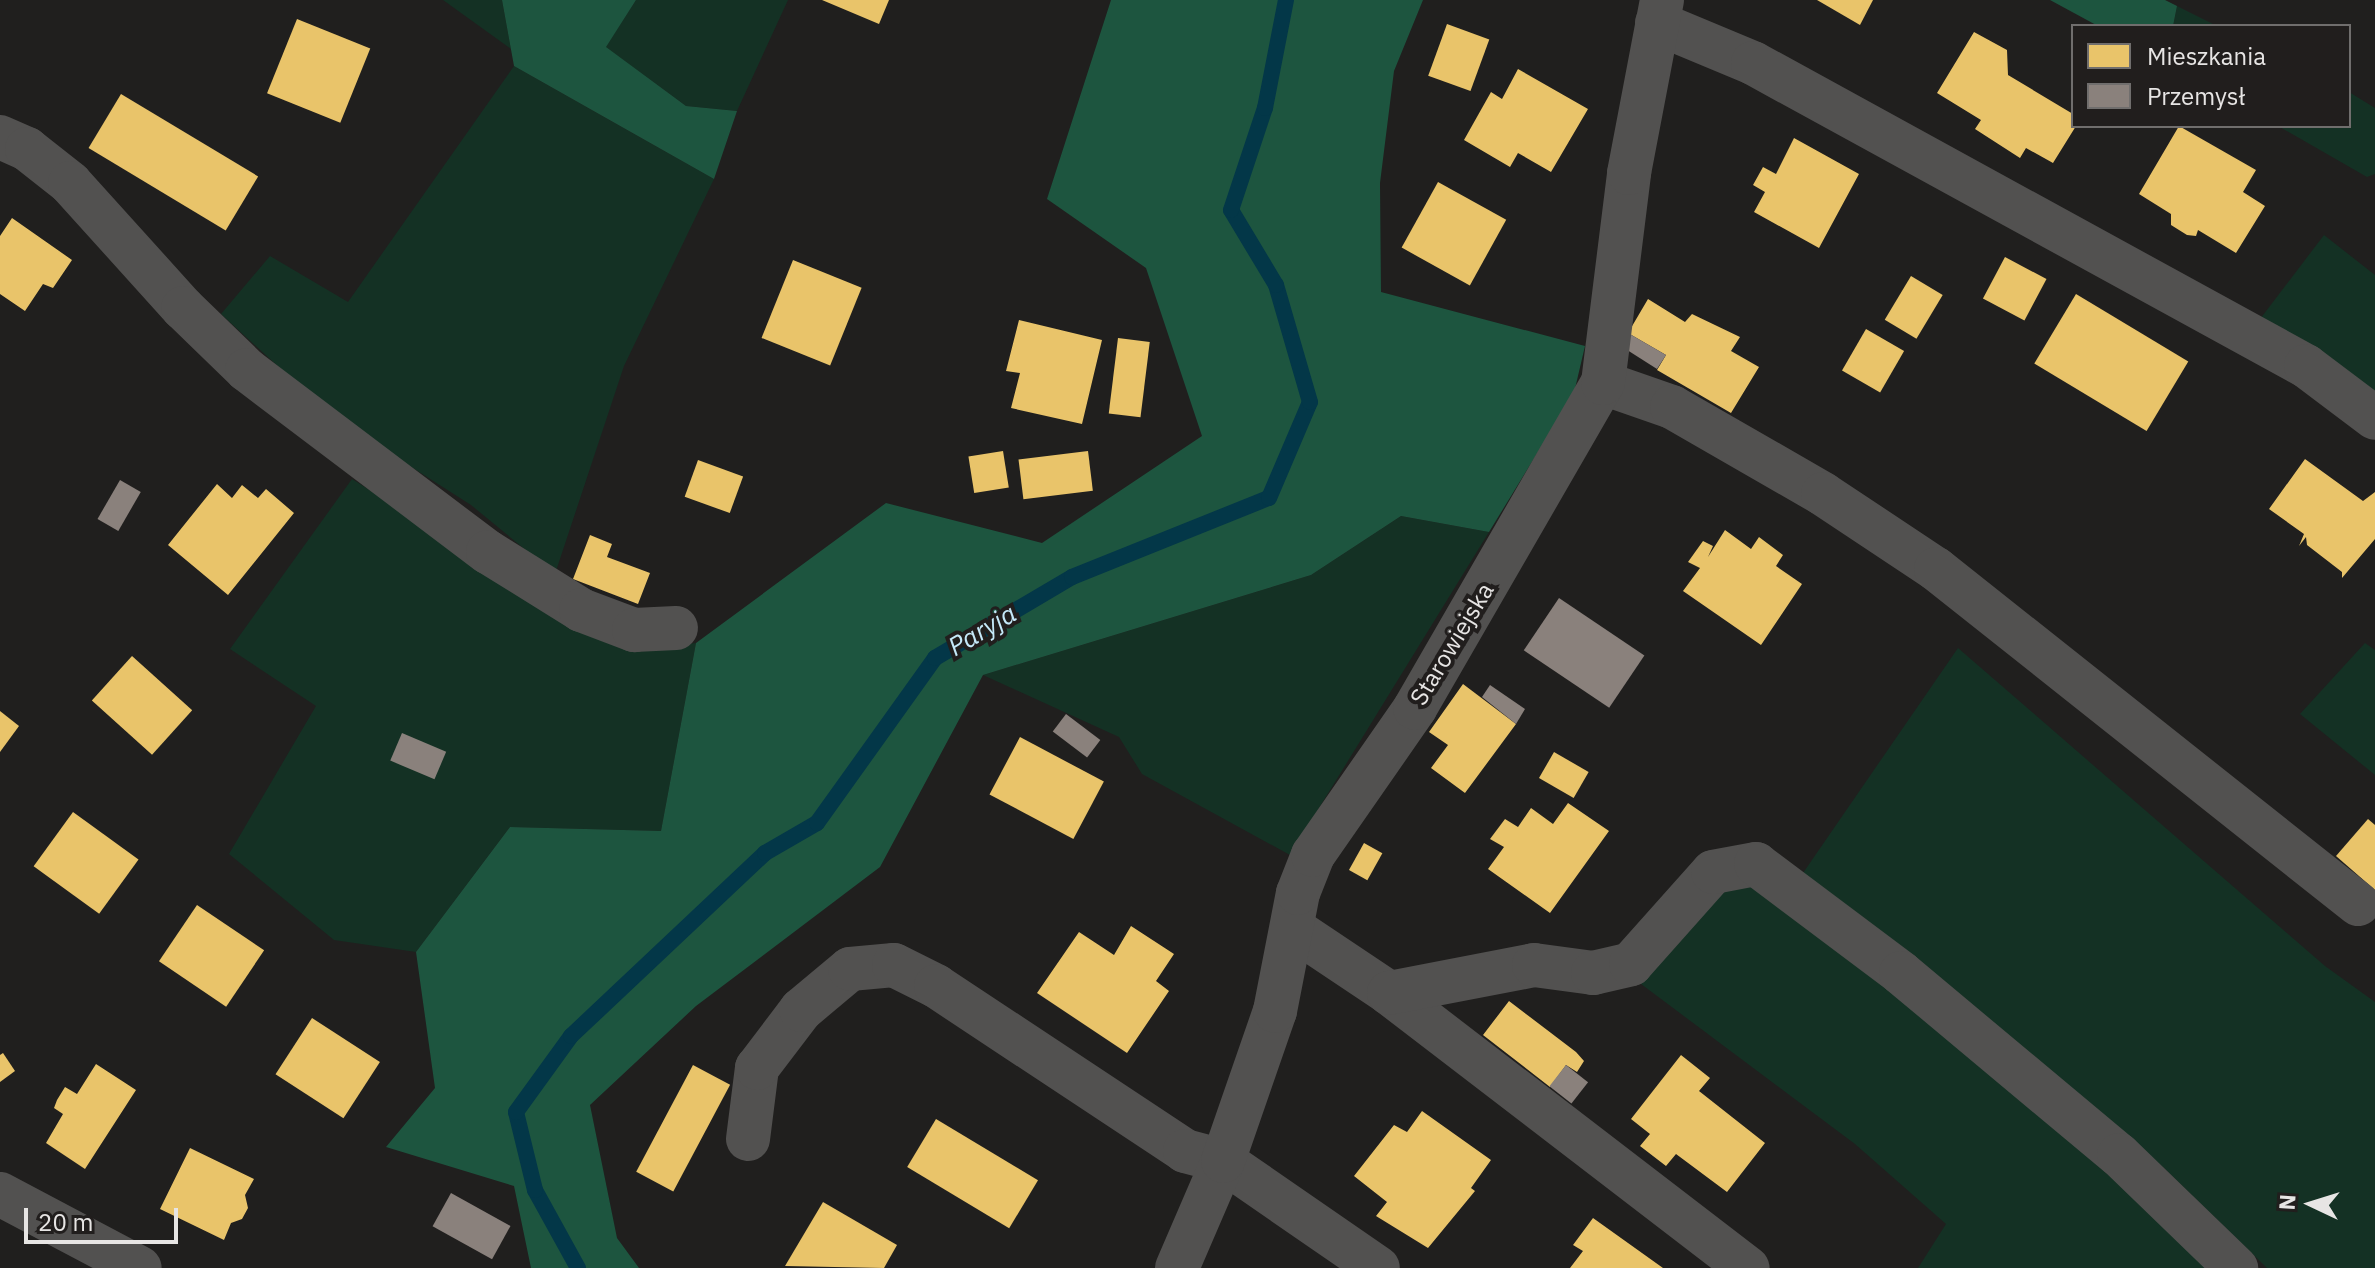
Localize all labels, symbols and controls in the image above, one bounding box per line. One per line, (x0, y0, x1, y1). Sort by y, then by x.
legend (2071, 24, 2351, 128)
text: Mieszkania (2147, 40, 2266, 72)
text: Przemysł (2147, 80, 2245, 112)
street label: Starowiejska (1404, 578, 1500, 710)
water label: Paryja (942, 598, 1022, 662)
north arrow (2271, 1164, 2351, 1244)
scale bar (28, 1192, 182, 1242)
text: N (2272, 1193, 2302, 1211)
text: 20 m (38, 1206, 93, 1238)

